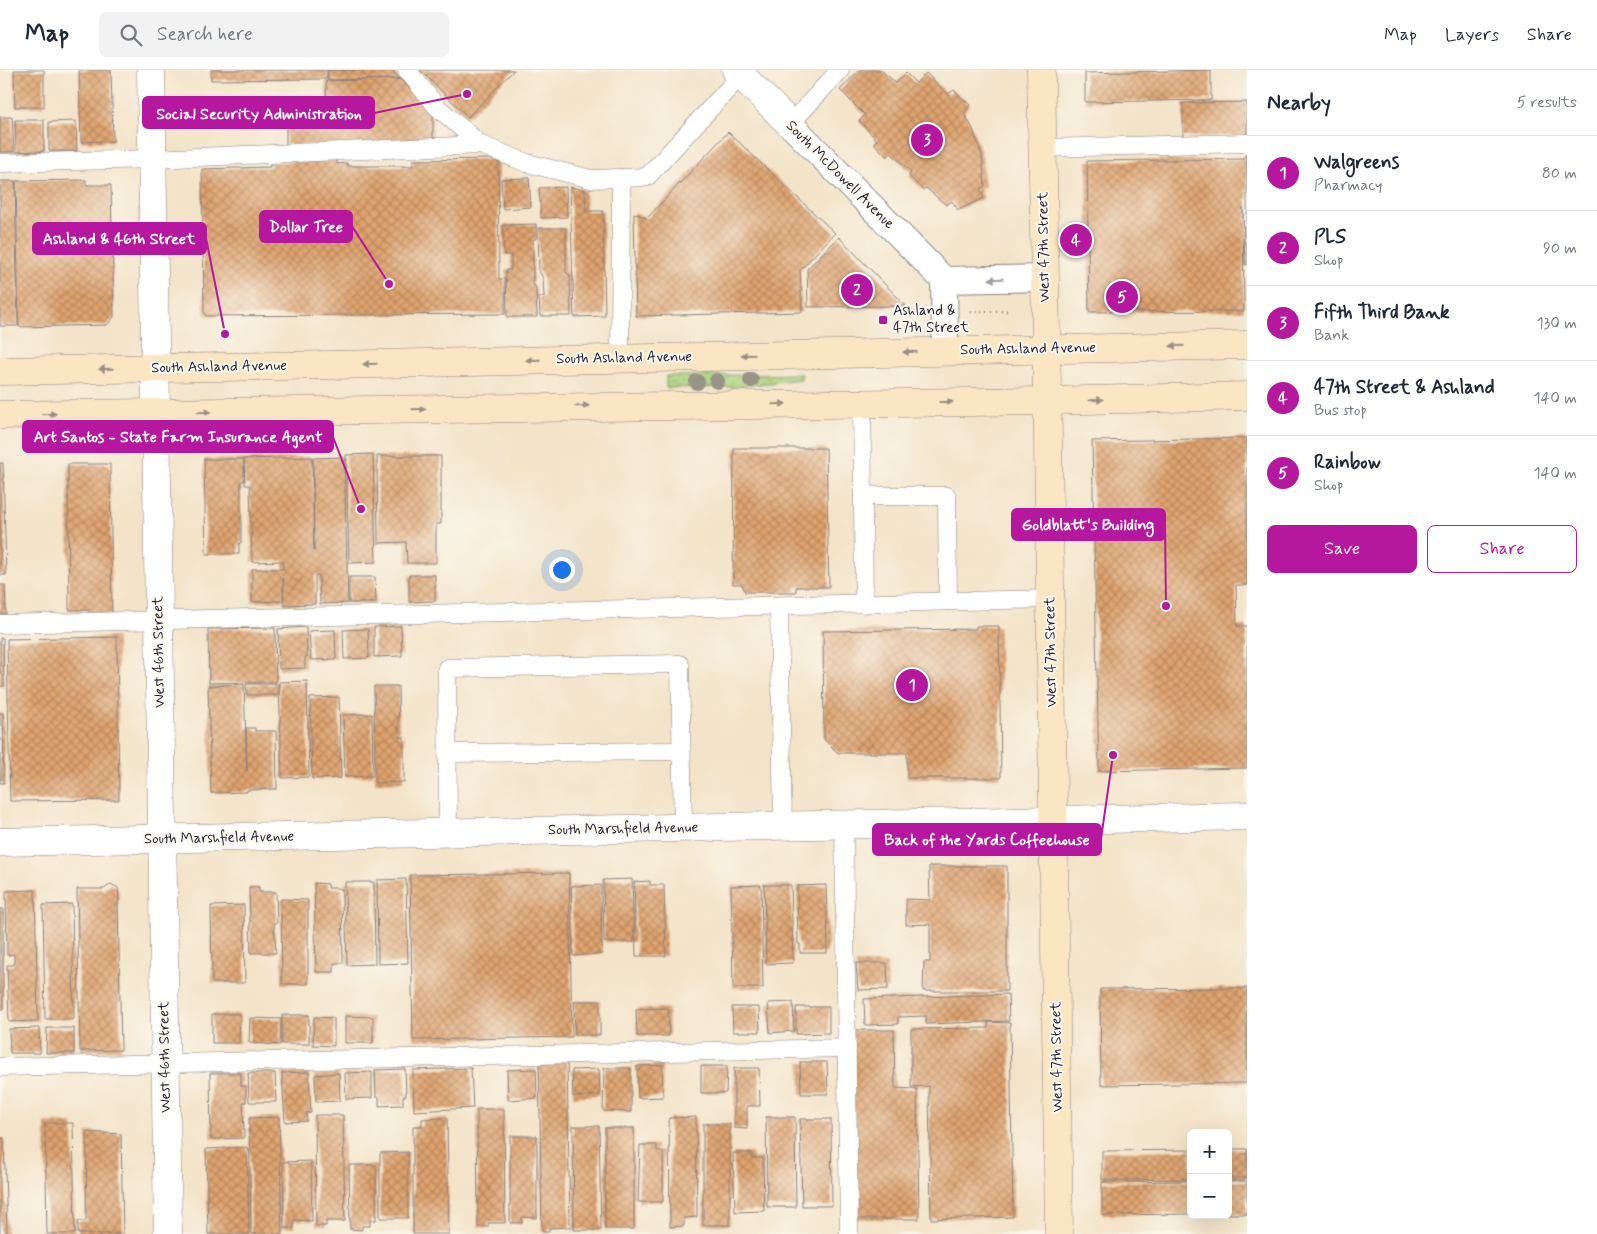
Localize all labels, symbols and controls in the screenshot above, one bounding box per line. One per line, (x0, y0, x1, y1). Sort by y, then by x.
search box (99, 12, 449, 57)
text: Map (25, 19, 69, 50)
icon: search (117, 21, 145, 49)
text: Search here (157, 22, 253, 47)
text: Map (1384, 23, 1417, 47)
text: Layers (1445, 23, 1499, 47)
text: Share (1527, 23, 1572, 47)
text: Nearby (1267, 89, 1331, 117)
text: 5 results (1517, 92, 1577, 113)
callout: Social Security Administration (143, 97, 374, 128)
text: Social Security Administration (156, 104, 362, 125)
street label: South McDowell Avenue (781, 116, 899, 234)
pin: 3 (911, 121, 943, 159)
text: Walgreens (1314, 150, 1399, 175)
text: 1 (1279, 163, 1287, 184)
text: 80 m (1542, 163, 1577, 184)
text: Pharmacy (1314, 175, 1382, 196)
street label: West 47th Street (1033, 191, 1055, 303)
callout: Dollar Tree (260, 211, 352, 242)
text: Dollar Tree (269, 217, 343, 238)
pin: 4 (1060, 221, 1092, 259)
callout: Ashland & 46th Street (33, 223, 206, 254)
text: PLS (1314, 225, 1346, 250)
text: Ashland & 46th Street (43, 229, 196, 250)
text: 2 (1279, 238, 1287, 259)
text: 90 m (1543, 238, 1577, 259)
text: Shop (1314, 250, 1343, 271)
pin: 2 (841, 271, 873, 309)
one-way arrow (988, 275, 1004, 283)
pin: 5 (1106, 278, 1138, 316)
text: Fifth Third Bank (1314, 300, 1450, 325)
place label: Ashland & 47th Street (893, 301, 969, 338)
text: 3 (1279, 313, 1287, 334)
text: 130 m (1536, 313, 1577, 334)
marker: Ashland & 47th Street (877, 314, 889, 326)
text: Bank (1314, 325, 1349, 346)
street label: South Ashland Avenue (960, 338, 1096, 360)
one-way arrow (1169, 342, 1185, 350)
street label: South Ashland Avenue (556, 347, 692, 369)
one-way arrow (902, 348, 918, 356)
one-way arrow (740, 352, 756, 360)
street label: South Ashland Avenue (151, 356, 287, 378)
one-way arrow (525, 357, 541, 365)
one-way arrow (362, 360, 378, 368)
one-way arrow (98, 365, 114, 373)
text: 47th Street & Ashland (1314, 375, 1495, 400)
text: 4 (1278, 388, 1288, 409)
text: 140 m (1533, 388, 1577, 409)
one-way arrow (1088, 396, 1104, 404)
one-way arrow (938, 398, 954, 406)
one-way arrow (772, 399, 788, 407)
text: Bus stop (1314, 400, 1367, 421)
one-way arrow (574, 402, 590, 410)
one-way arrow (412, 405, 428, 413)
one-way arrow (197, 408, 213, 416)
one-way arrow (41, 410, 57, 418)
callout: Art Santos - State Farm Insurance Agent (23, 421, 333, 452)
text: Art Santos - State Farm Insurance Agent (34, 427, 323, 449)
text: Rainbow (1314, 450, 1381, 475)
text: 5 (1278, 463, 1288, 484)
text: 140 m (1533, 463, 1577, 484)
text: Shop (1314, 475, 1343, 496)
callout: Goldblatt's Building (1012, 509, 1165, 540)
text: Goldblatt's Building (1022, 515, 1154, 538)
button: Save (1267, 525, 1417, 573)
button: Share (1427, 525, 1577, 573)
your location (549, 557, 575, 583)
street label: West 46th Street (148, 596, 170, 708)
street label: West 47th Street (1040, 596, 1062, 708)
pin: 1 (896, 666, 928, 704)
street label: South Marshfield Avenue (548, 818, 699, 840)
callout: Back of the Yards Coffeehouse (873, 824, 1101, 855)
street label: South Marshfield Avenue (144, 827, 295, 849)
text: Back of the Yards Coffeehouse (884, 830, 1090, 851)
street label: West 46th Street (154, 1001, 176, 1113)
street label: West 47th Street (1046, 1001, 1068, 1113)
map controls (1187, 1129, 1232, 1219)
button: + (1187, 1129, 1232, 1174)
button: − (1187, 1174, 1232, 1219)

